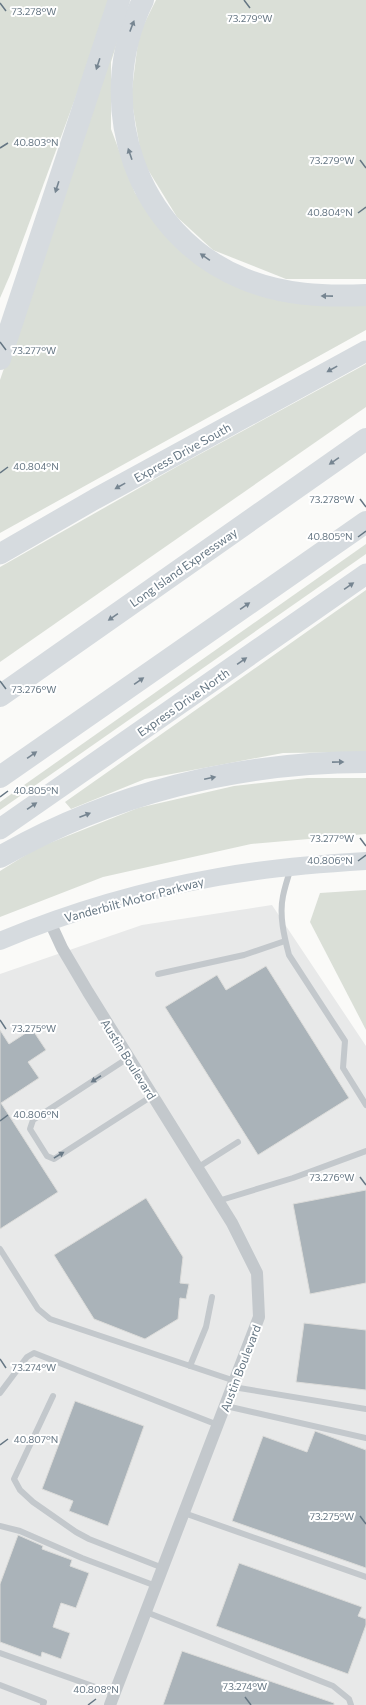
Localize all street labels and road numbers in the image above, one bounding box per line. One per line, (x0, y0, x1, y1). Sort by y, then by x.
street label: Express Drive South (131, 420, 233, 484)
street label: Long Island Expressway (127, 525, 239, 609)
street label: Express Drive North (134, 665, 232, 739)
street label: Vanderbilt Motor Parkway (63, 874, 205, 924)
street label: Austin Boulevard (99, 1016, 159, 1102)
street label: Austin Boulevard (217, 1322, 263, 1414)

